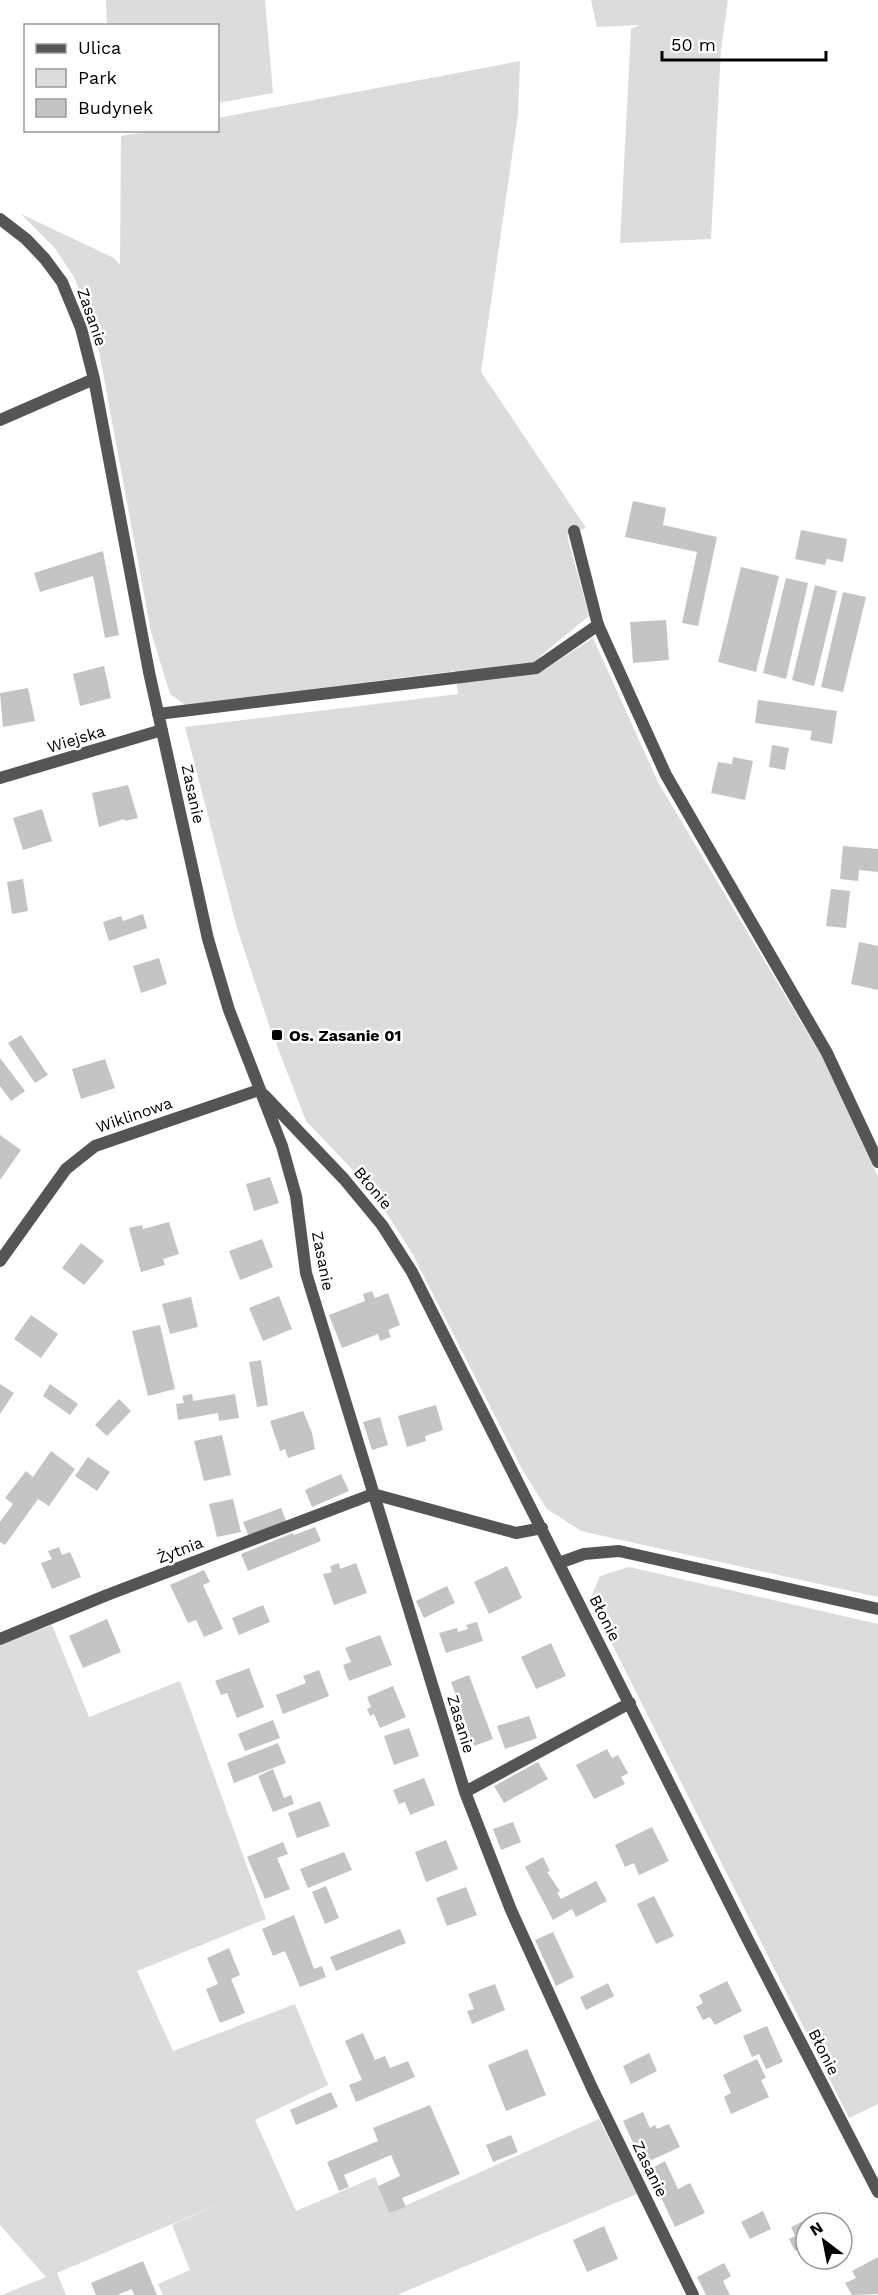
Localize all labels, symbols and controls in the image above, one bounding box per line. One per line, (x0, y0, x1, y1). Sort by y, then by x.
legend (24, 24, 219, 132)
scale bar (662, 24, 826, 62)
text: 50 m (671, 34, 716, 55)
text: Ulica (78, 37, 121, 58)
text: Park (78, 67, 117, 88)
text: Budynek (78, 97, 153, 118)
street label: Zasanie (73, 286, 111, 348)
street label: Wiejska (45, 721, 107, 757)
street label: Zasanie (177, 763, 209, 825)
place label: Os. Zasanie 01 (289, 1026, 401, 1045)
marker: Os. Zasanie 01 (270, 1028, 284, 1042)
street label: Wiklinowa (93, 1093, 175, 1137)
street label: Błonie (350, 1163, 396, 1213)
street label: Zasanie (308, 1230, 338, 1292)
street label: Żytnia (154, 1533, 206, 1567)
street label: Błonie (585, 1592, 625, 1644)
street label: Zasanie (443, 1693, 479, 1755)
street label: Błonie (804, 2026, 844, 2078)
street label: Zasanie (628, 2138, 672, 2200)
north arrow (794, 2211, 854, 2271)
text: N (806, 2218, 826, 2240)

